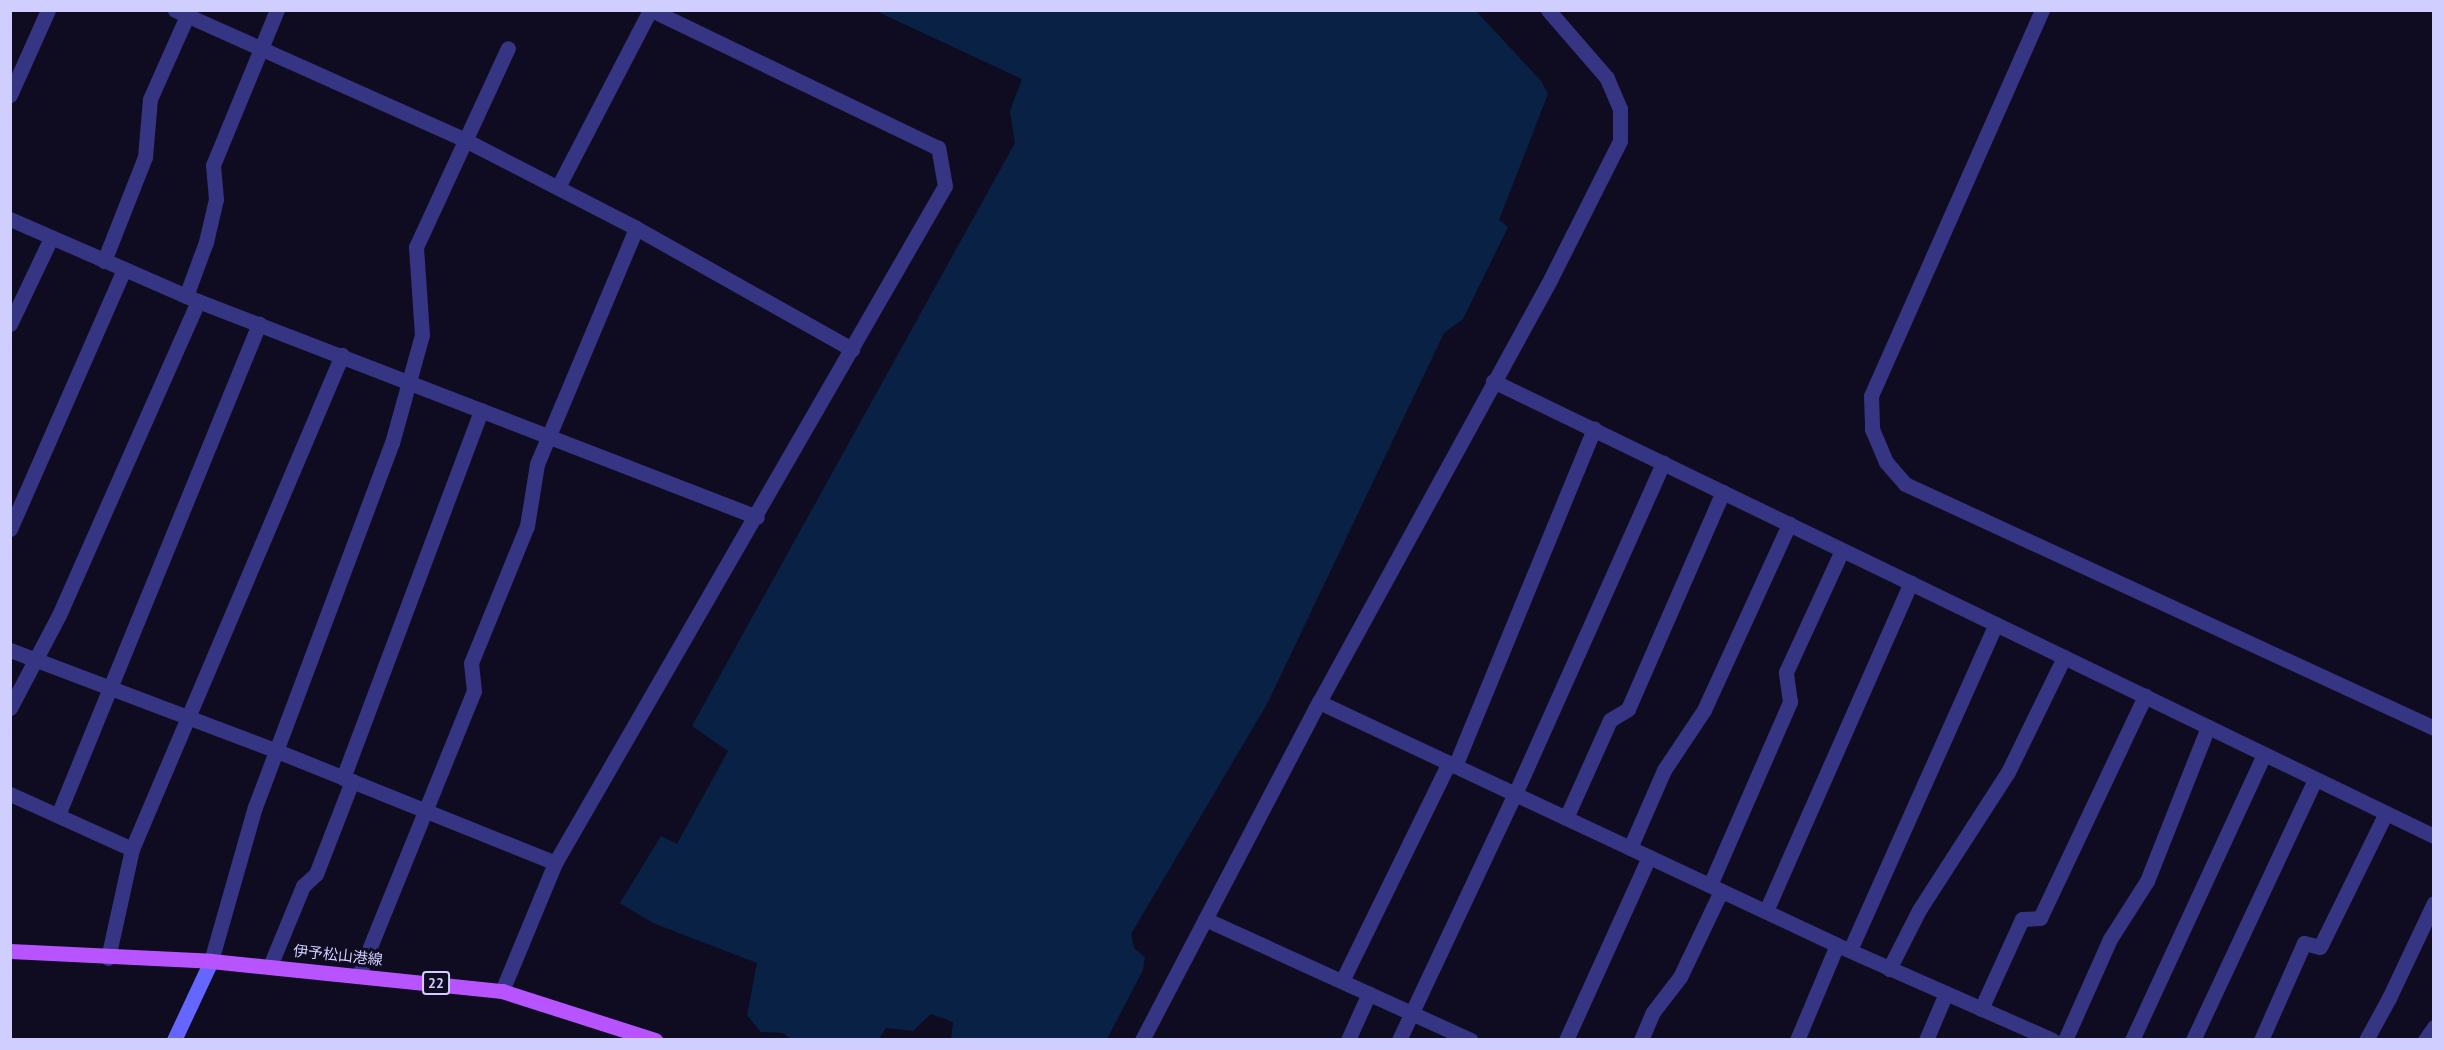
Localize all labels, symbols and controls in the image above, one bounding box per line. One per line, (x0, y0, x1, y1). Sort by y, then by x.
street label: 伊予松山港線 (292, 941, 384, 969)
road number: 22 (421, 972, 451, 994)

